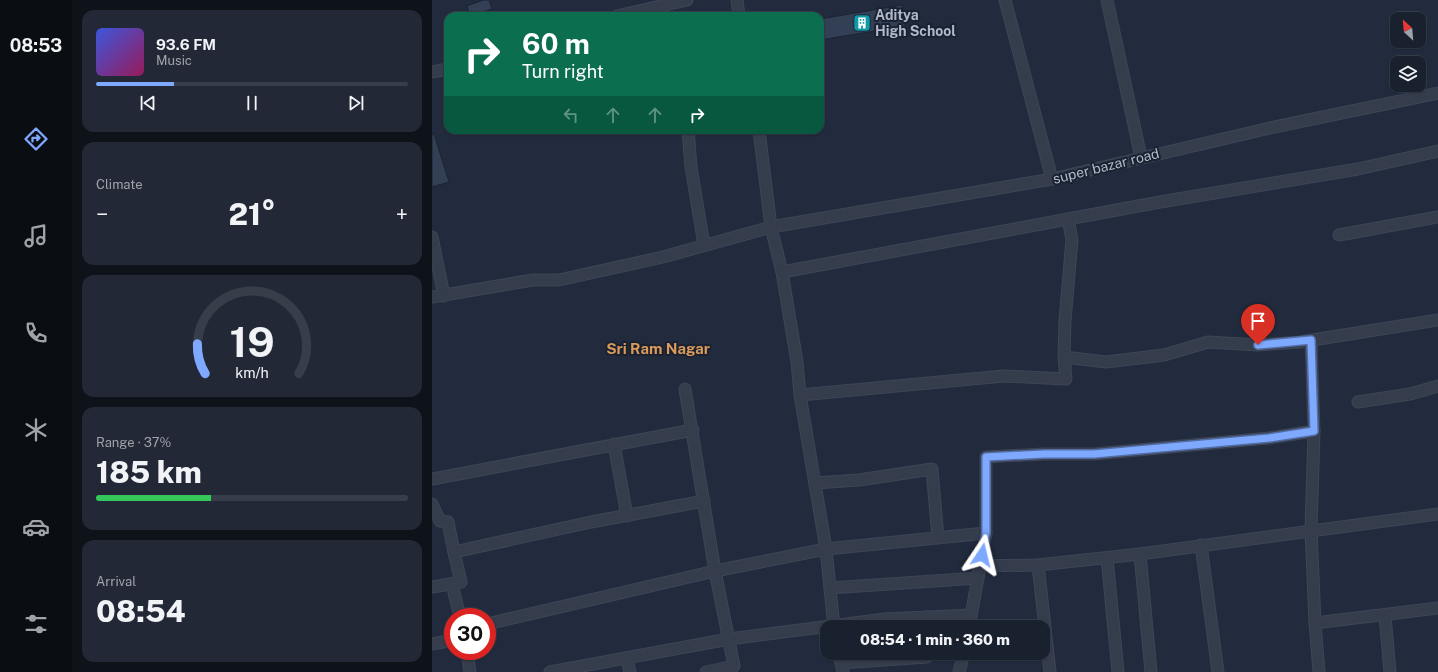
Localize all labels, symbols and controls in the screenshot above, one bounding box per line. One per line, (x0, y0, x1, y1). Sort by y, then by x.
place label: Aditya High School (875, 7, 956, 39)
north arrow (1390, 12, 1426, 48)
map controls (1390, 12, 1426, 92)
building icon: Aditya High School (852, 13, 872, 33)
text: 60 m (522, 27, 590, 60)
icon: right (456, 28, 508, 80)
text: 08:53 (10, 35, 62, 56)
text: 93.6 FM (156, 36, 216, 53)
text: Music (156, 53, 192, 68)
button: layers (1390, 56, 1426, 92)
text: Turn right (522, 61, 604, 82)
icon: previous (137, 92, 159, 114)
icon: pause (241, 92, 263, 114)
icon: next (345, 92, 367, 114)
icon: left (560, 104, 582, 126)
icon: ahead (602, 104, 624, 126)
icon: ahead (644, 104, 666, 126)
icon: right (686, 104, 708, 126)
icon: directions (22, 125, 50, 153)
street label: super bazar road (1051, 145, 1161, 187)
text: Climate (96, 177, 143, 192)
text: 21° (228, 196, 276, 232)
text: − (96, 201, 108, 227)
text: + (396, 201, 408, 227)
icon: music (22, 222, 50, 250)
pin (1241, 304, 1275, 345)
icon: arrive (1247, 310, 1269, 332)
text: 19 (229, 317, 275, 366)
icon: phone (22, 319, 50, 347)
district label: Sri Ram Nagar (606, 340, 710, 357)
text: km/h (235, 364, 269, 381)
icon: climate (22, 416, 50, 444)
text: Range · 37% (96, 435, 171, 450)
text: 185 km (96, 454, 202, 490)
icon: car (22, 513, 50, 541)
position arrow (961, 534, 1003, 576)
text: Arrival (96, 574, 136, 589)
text: 08:54 (96, 593, 186, 629)
speed limit sign: 30 (444, 608, 496, 660)
icon: filters (22, 610, 50, 638)
text: 08:54 · 1 min · 360 m (860, 631, 1010, 648)

